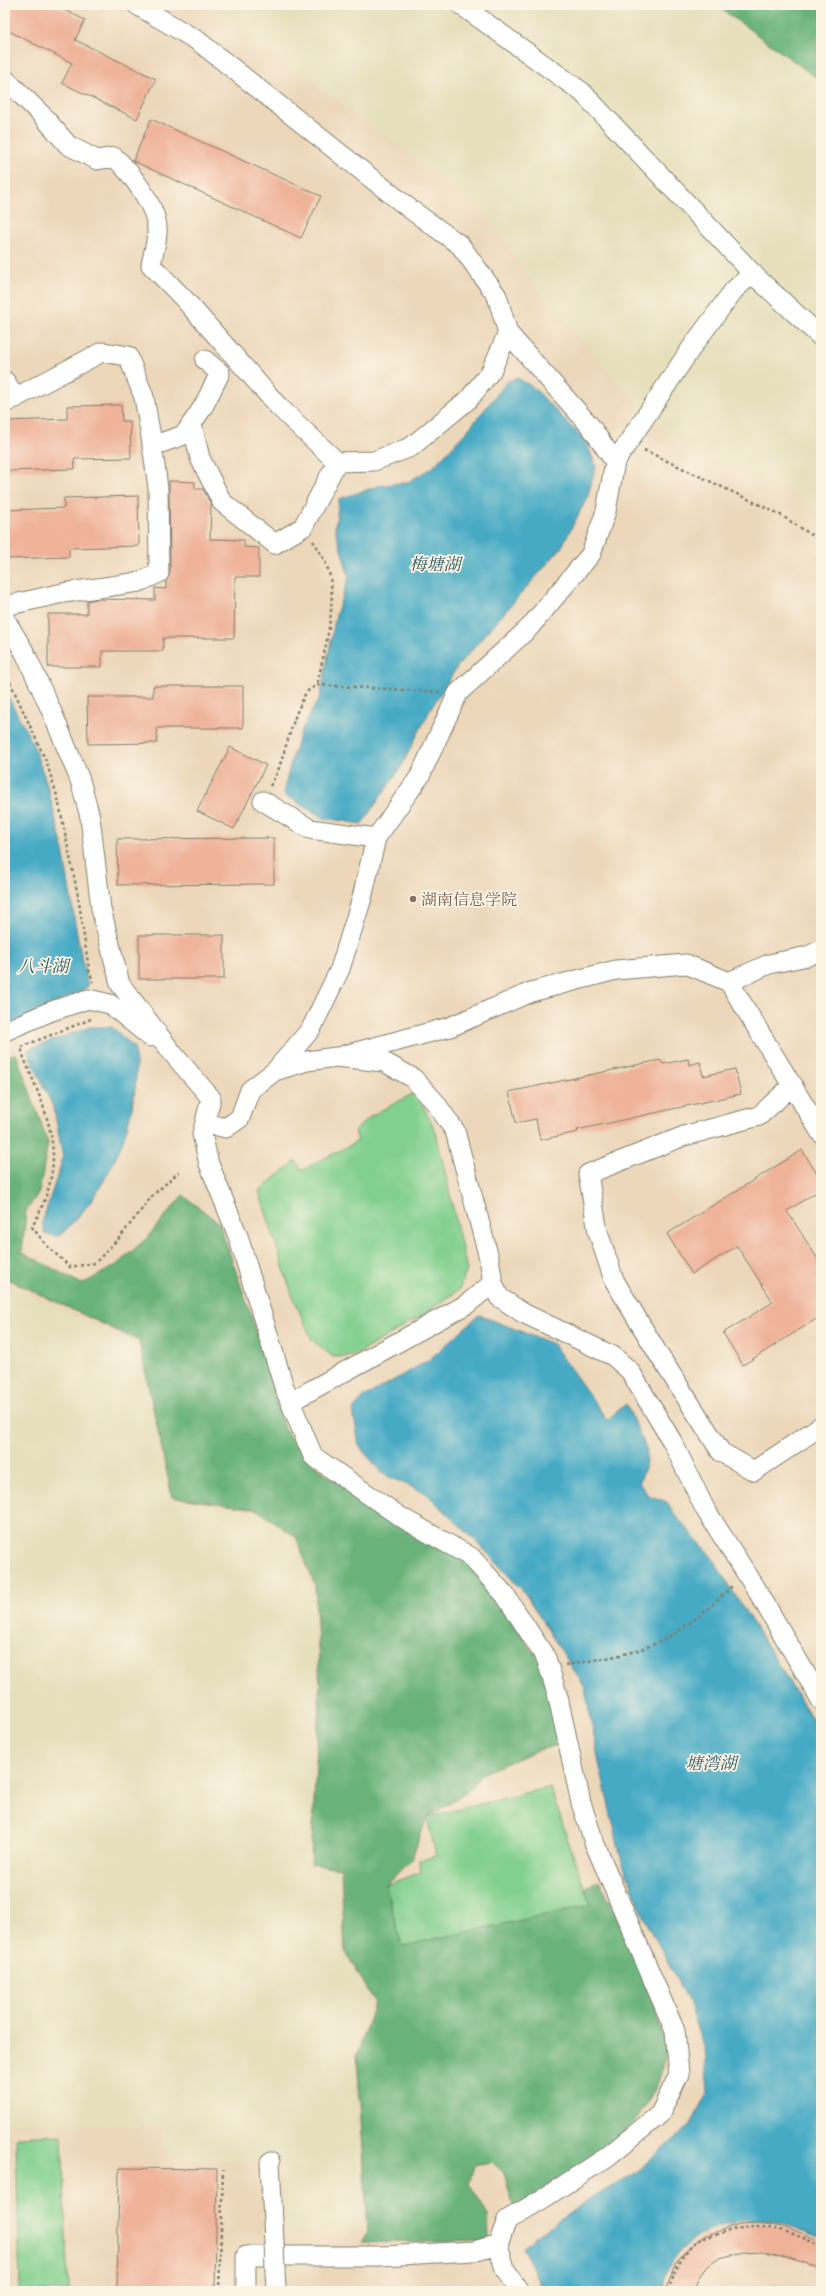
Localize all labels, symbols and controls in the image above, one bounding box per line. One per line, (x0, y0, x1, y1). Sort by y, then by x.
water label: 梅塘湖 (410, 554, 463, 578)
place label: 湖南信息学院 (421, 890, 517, 913)
marker: 湖南信息学院 (408, 894, 418, 904)
water label: 八斗湖 (18, 956, 71, 980)
water label: 塘湾湖 (686, 1753, 739, 1777)

